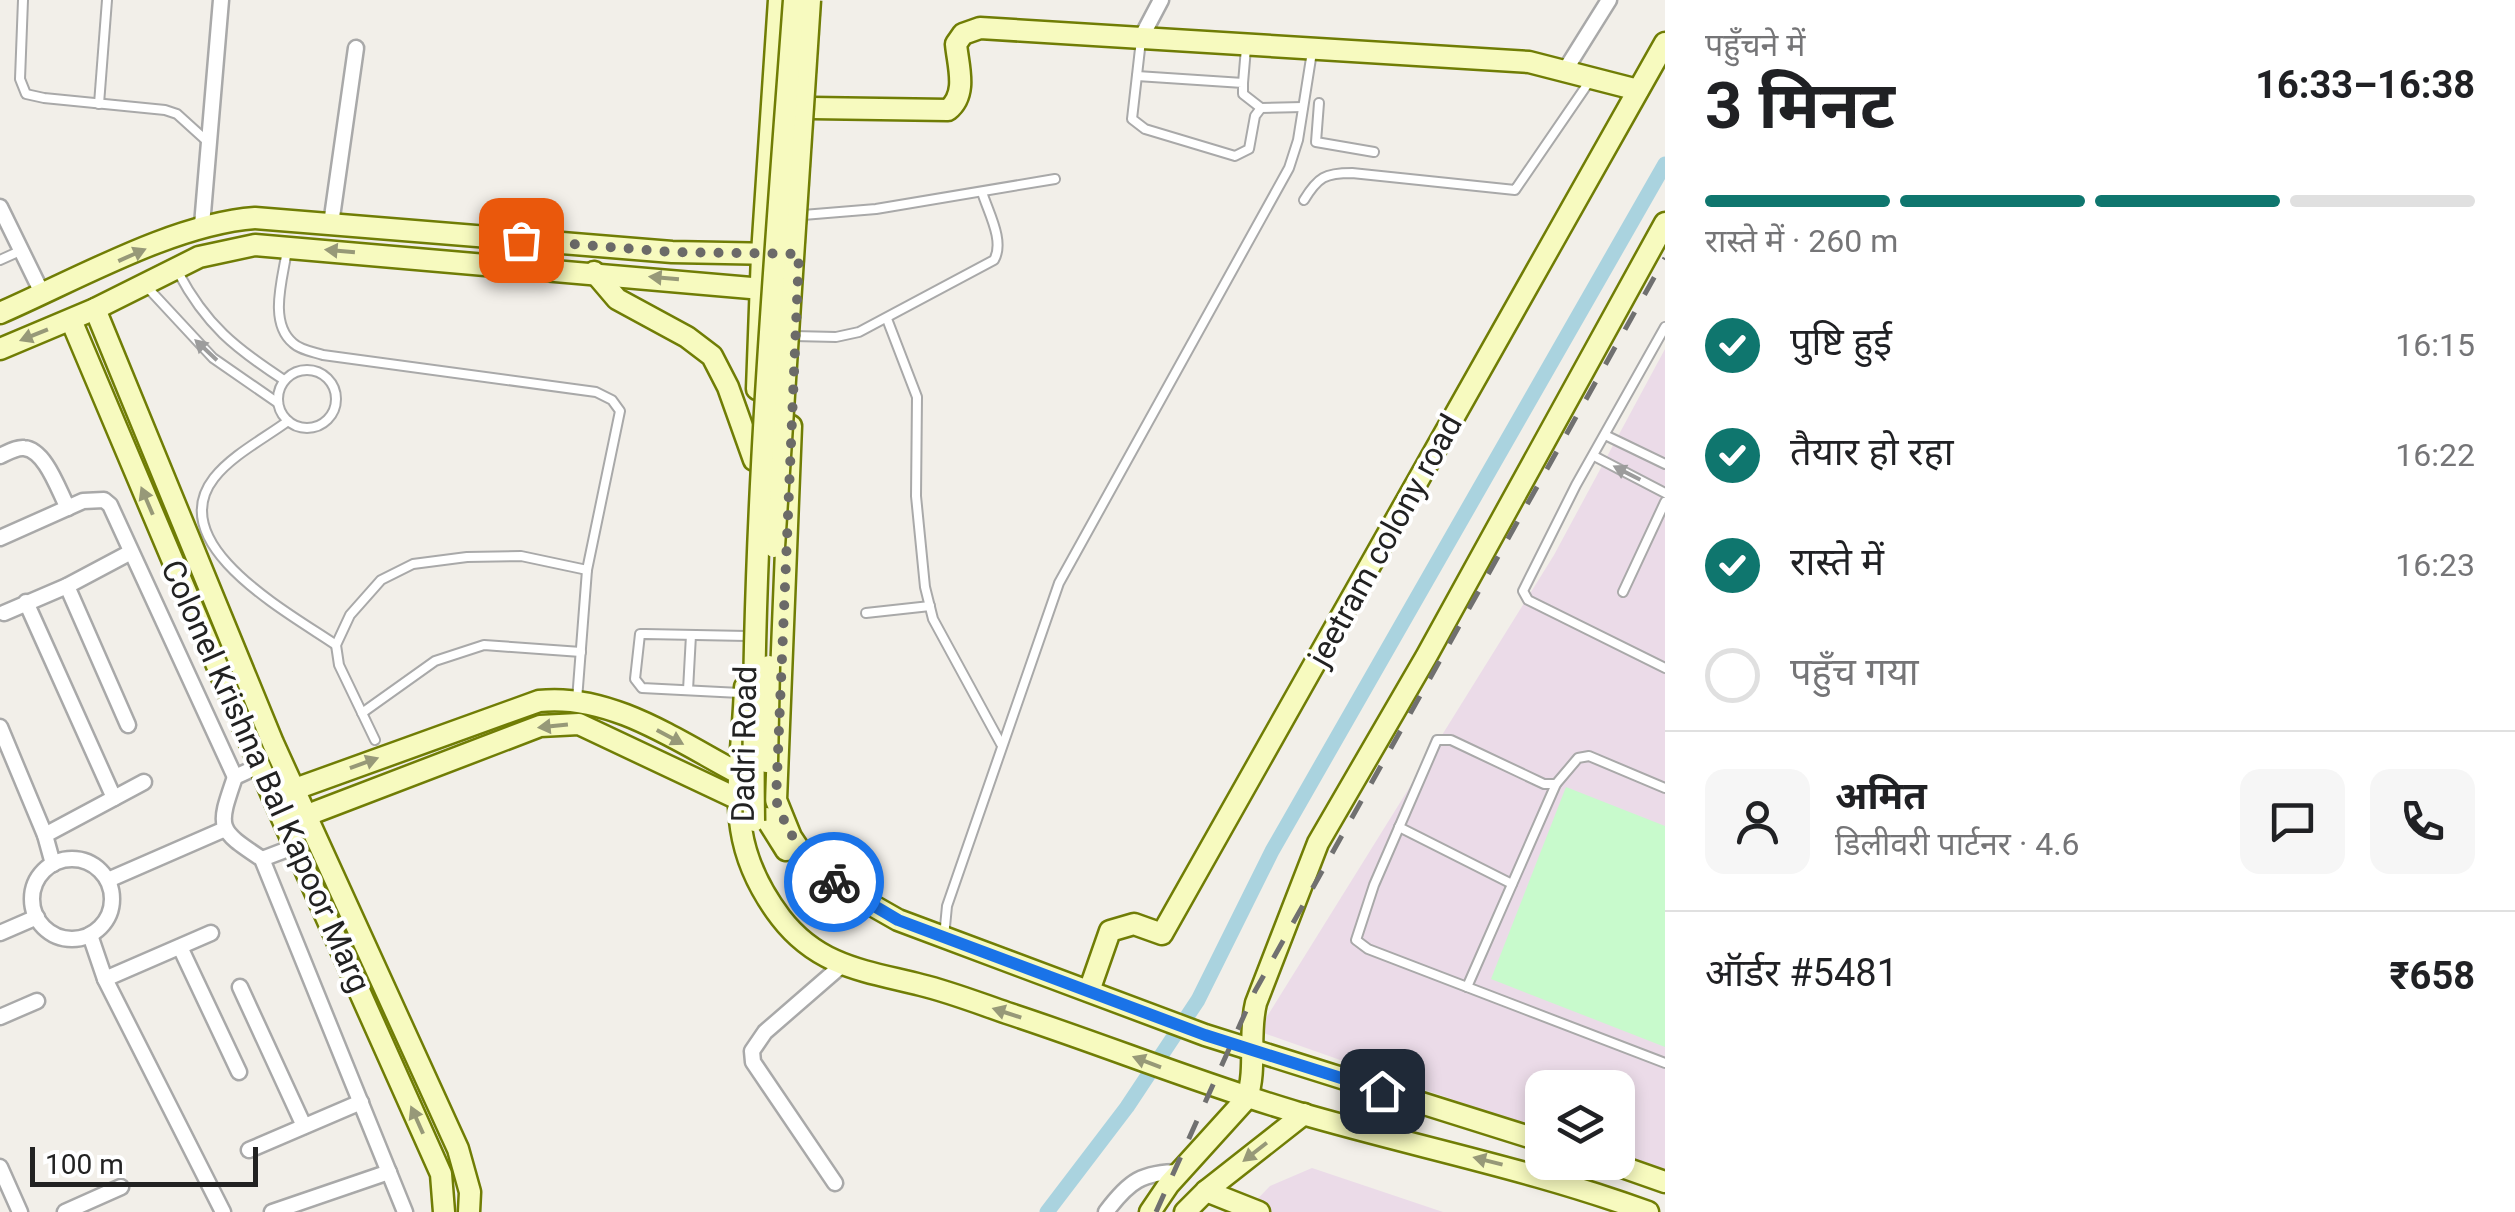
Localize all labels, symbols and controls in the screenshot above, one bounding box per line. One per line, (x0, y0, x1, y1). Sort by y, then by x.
text: पहुँचने में (1705, 26, 1805, 64)
text: 16:33–16:38 (2255, 63, 2475, 107)
text: 3 मिनट (1705, 68, 1895, 144)
pin (479, 198, 564, 283)
icon: bag (494, 213, 549, 268)
text: रास्ते में · 260 m (1705, 222, 1898, 260)
one-way arrow (324, 243, 356, 259)
one-way arrow (117, 247, 147, 263)
one-way arrow (648, 269, 680, 285)
icon: check (1705, 318, 1760, 373)
text: पुष्टि हुई (1790, 320, 1892, 364)
text: 16:15 (2395, 326, 2475, 364)
one-way arrow (19, 327, 49, 343)
one-way arrow (194, 339, 218, 362)
street label: jeetram colony road (1299, 408, 1470, 674)
icon: check (1705, 428, 1760, 483)
text: तैयार हो रहा (1790, 430, 1954, 474)
text: 16:22 (2395, 436, 2475, 474)
one-way arrow (1612, 465, 1641, 482)
one-way arrow (139, 486, 155, 516)
icon: check (1705, 538, 1760, 593)
text: रास्ते में (1790, 540, 1884, 584)
text: 16:23 (2395, 546, 2475, 584)
street label: Colonel Krishna Bal Kapoor Marg (153, 554, 379, 998)
text: पहुँच गया (1790, 650, 1919, 694)
street label: Dadri Road (724, 665, 764, 823)
one-way arrow (537, 718, 568, 734)
one-way arrow (655, 728, 684, 745)
one-way arrow (349, 755, 379, 770)
button: person (1705, 769, 1810, 874)
button: chat (2240, 769, 2345, 874)
button: phone (2370, 769, 2475, 874)
text: अमित (1835, 774, 1927, 818)
text: डिलीवरी पार्टनर · 4.6 (1835, 825, 2080, 863)
courier (784, 832, 884, 932)
icon: bike (807, 855, 862, 910)
text: ऑर्डर #5481 (1705, 951, 1898, 995)
text: ₹658 (2390, 954, 2475, 998)
one-way arrow (992, 1004, 1022, 1019)
pin (1340, 1049, 1425, 1134)
one-way arrow (1132, 1053, 1162, 1069)
icon: home (1355, 1064, 1410, 1119)
map controls (1525, 1070, 1635, 1180)
button: layers (1525, 1070, 1635, 1180)
one-way arrow (409, 1105, 425, 1135)
scale bar (30, 1142, 258, 1186)
one-way arrow (1242, 1142, 1268, 1162)
text: 100 m (45, 1148, 124, 1181)
one-way arrow (1472, 1153, 1503, 1169)

